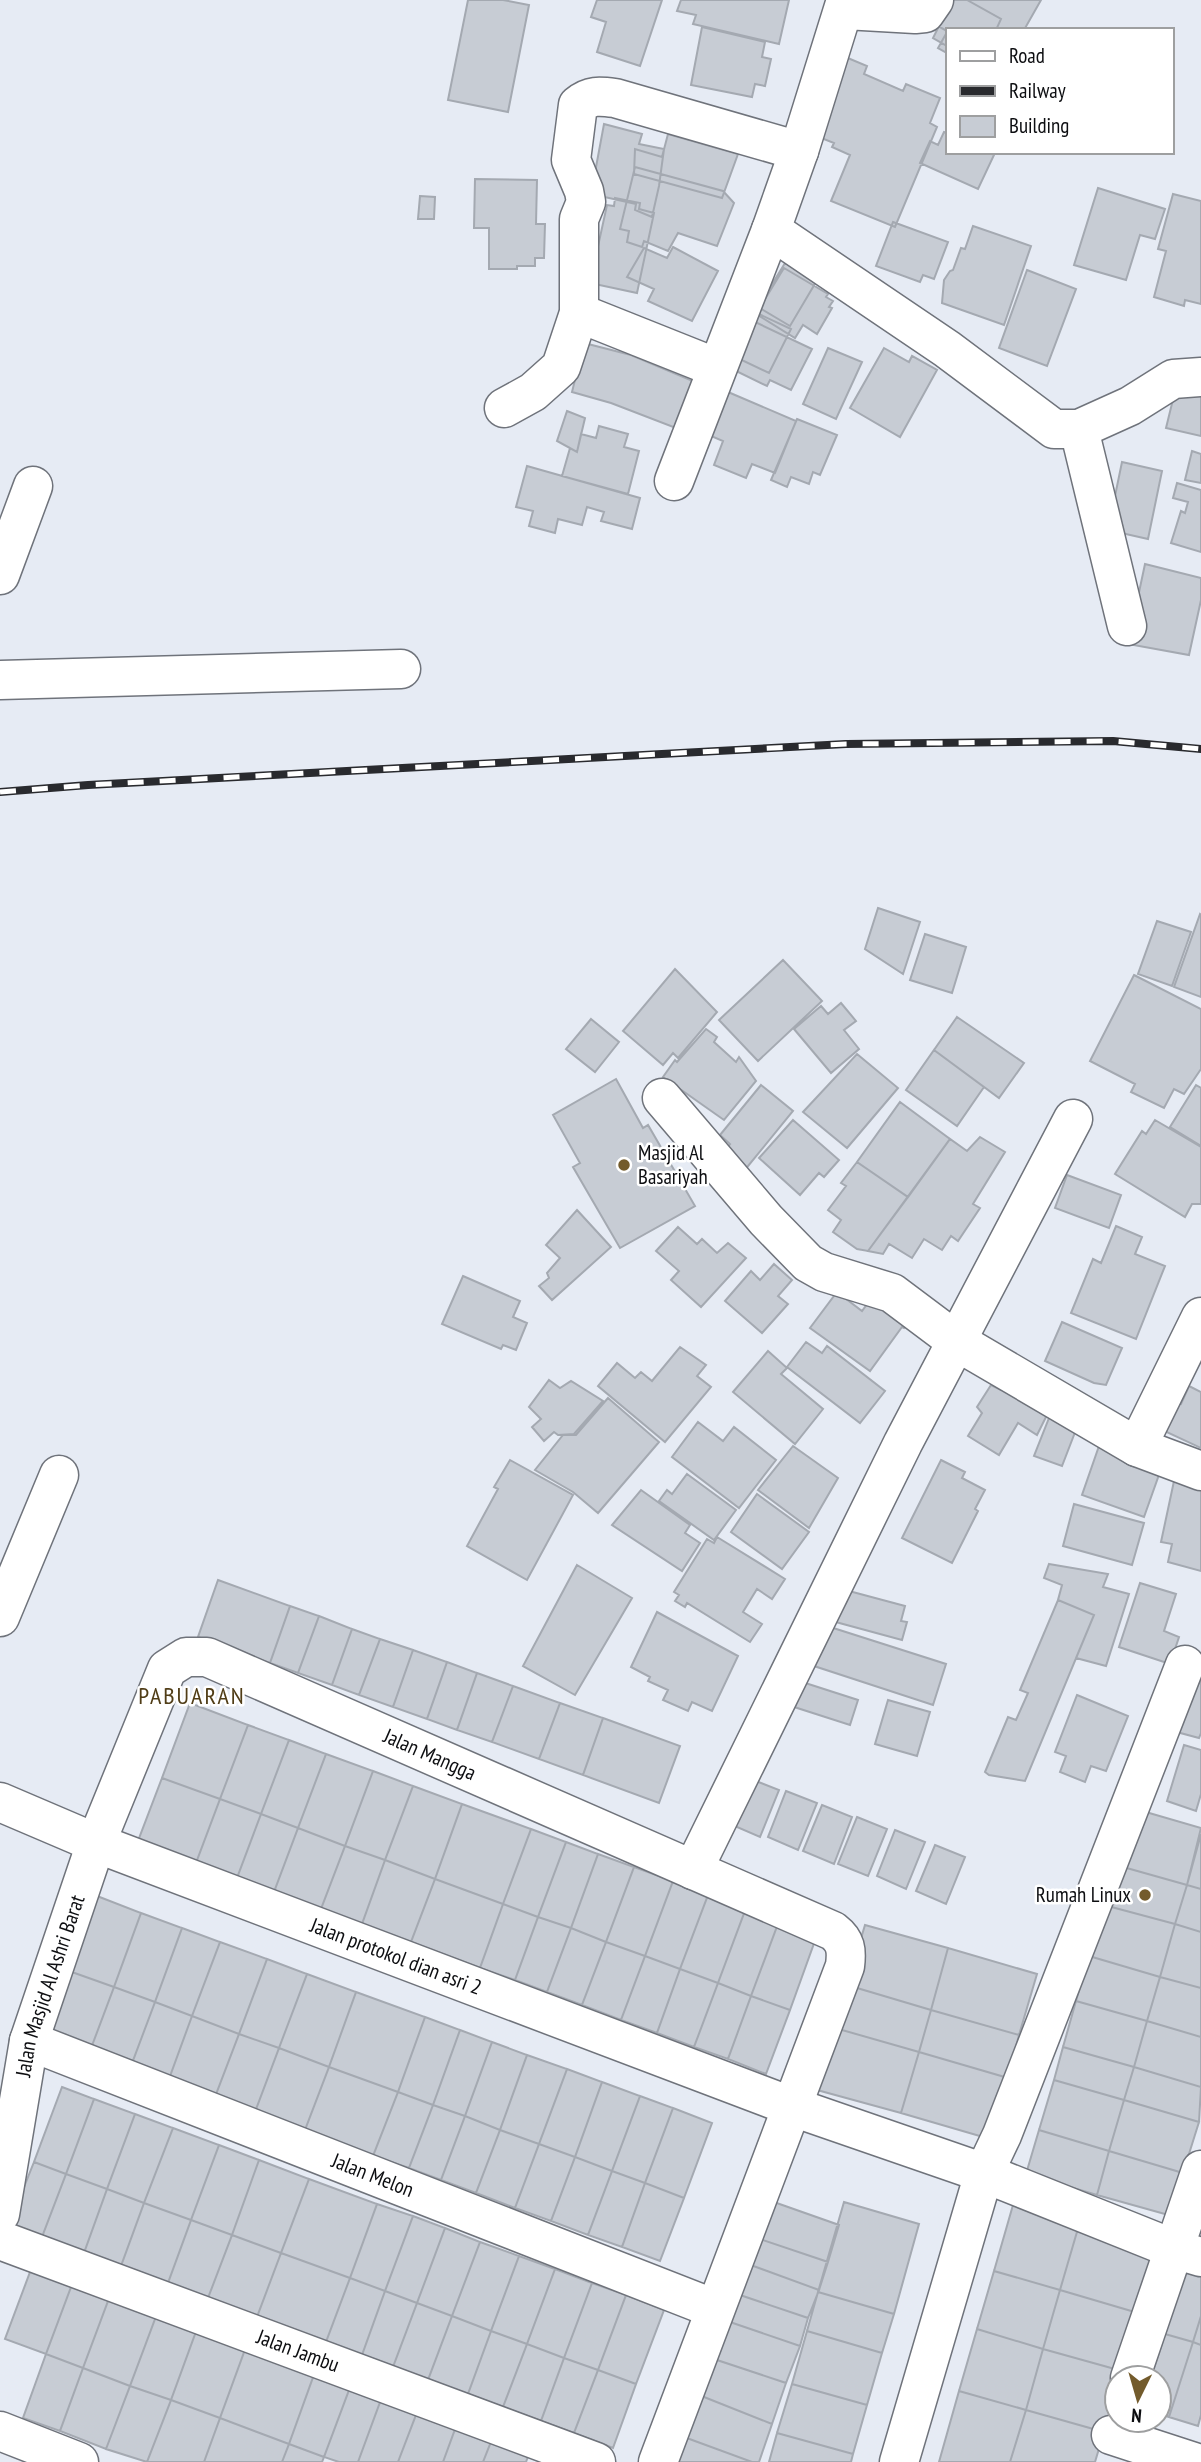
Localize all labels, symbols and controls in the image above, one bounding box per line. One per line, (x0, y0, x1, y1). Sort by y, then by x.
legend (946, 28, 1173, 154)
text: Road (1009, 42, 1045, 69)
text: Railway (1009, 77, 1066, 104)
text: Building (1009, 112, 1069, 139)
place label: Masjid Al Basariyah (638, 1139, 708, 1190)
marker: Masjid Al Basariyah (616, 1157, 632, 1173)
district label: PABUARAN (138, 1680, 246, 1711)
street label: Jalan Mangga (379, 1722, 480, 1786)
place label: Rumah Linux (1036, 1881, 1131, 1908)
marker: Rumah Linux (1137, 1887, 1153, 1903)
street label: Jalan Masjid Al Ashri Barat (9, 1891, 91, 2080)
street label: Jalan protokol dian asri 2 (306, 1911, 485, 2001)
street label: Jalan Melon (327, 2146, 418, 2203)
street label: Jalan Jambu (252, 2323, 343, 2378)
north arrow (1103, 2364, 1173, 2434)
text: N (1130, 2404, 1143, 2428)

